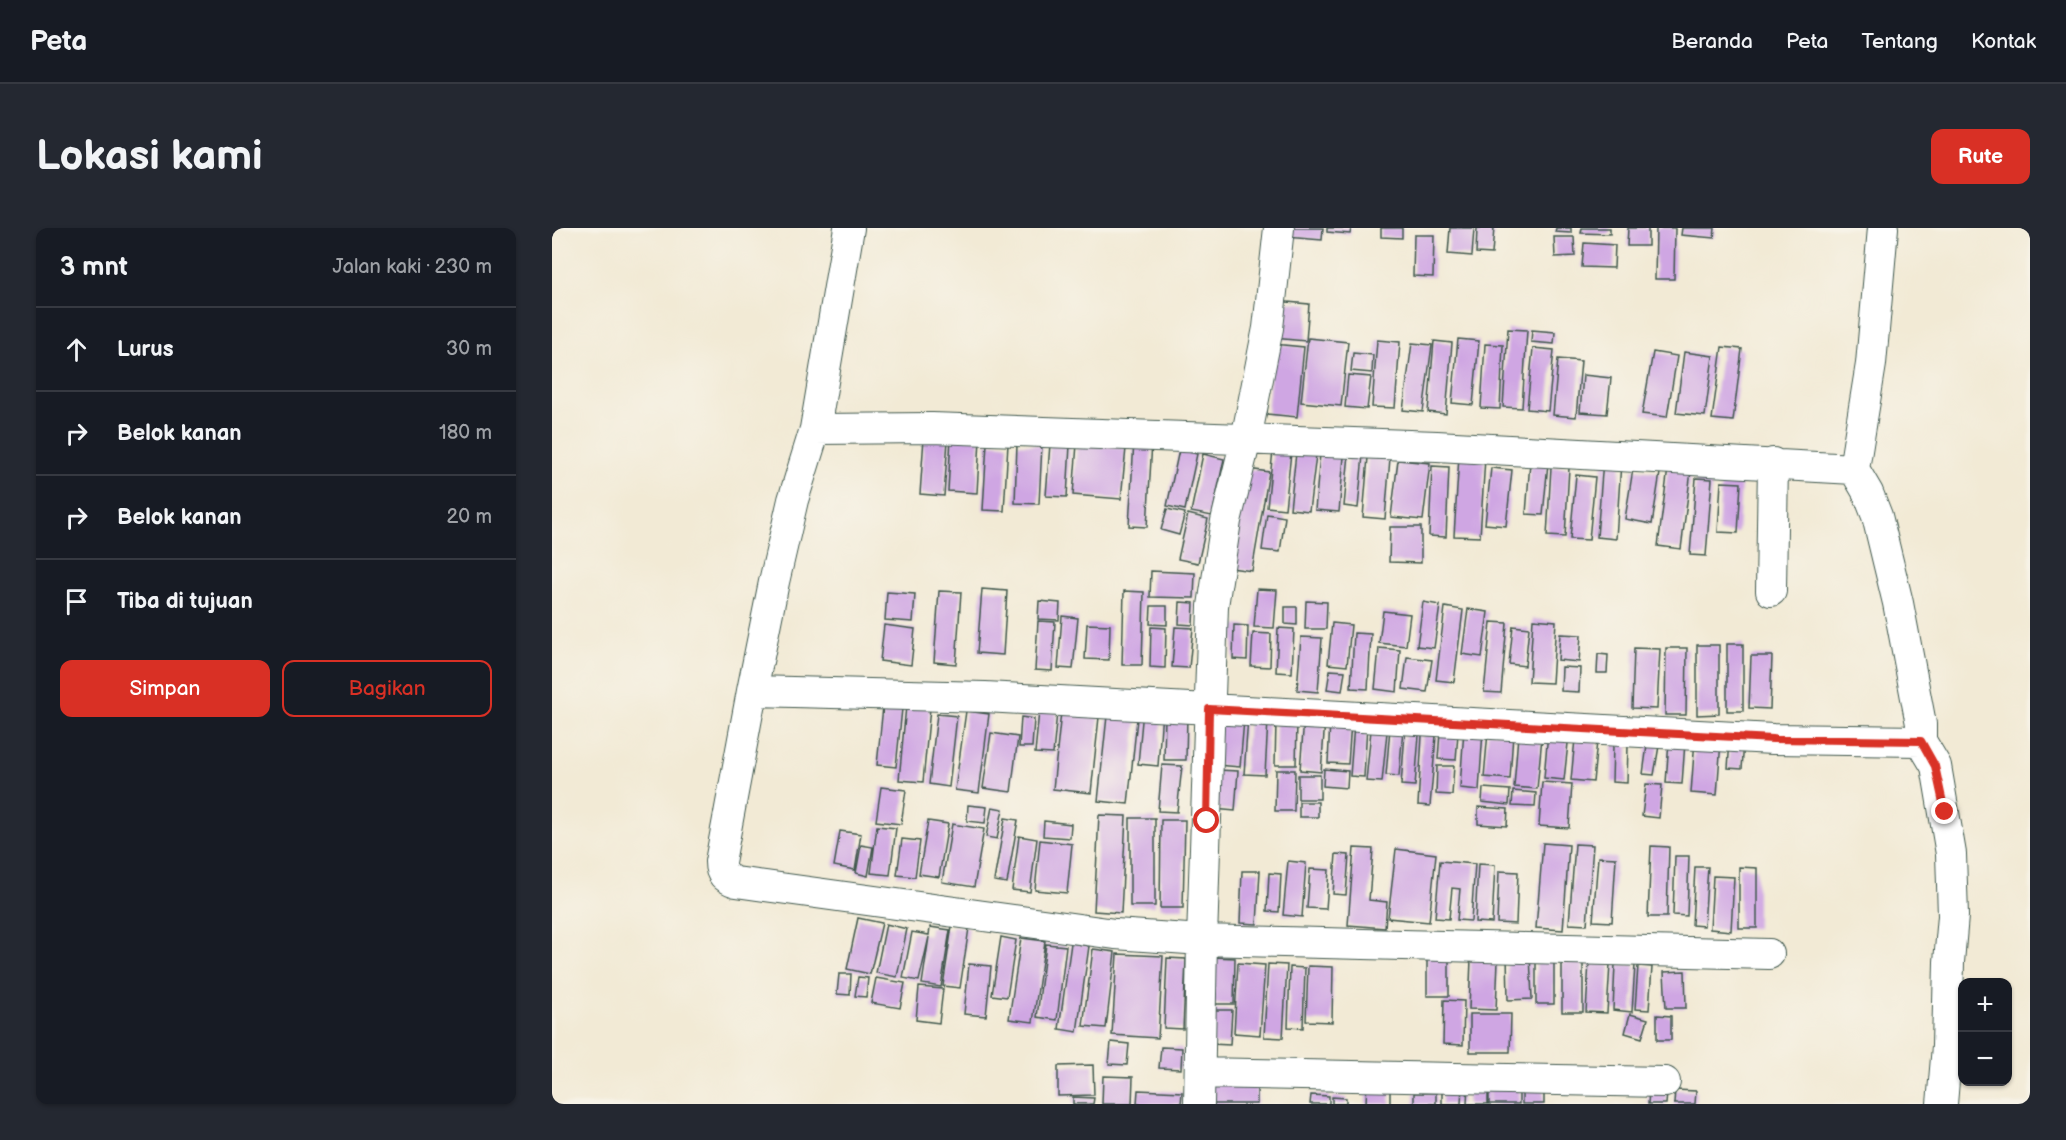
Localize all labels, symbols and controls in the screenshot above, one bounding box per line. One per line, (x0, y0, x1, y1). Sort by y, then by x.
text: Peta (30, 25, 87, 58)
text: Beranda (1671, 29, 1753, 54)
text: Peta (1786, 29, 1829, 54)
text: Tentang (1862, 29, 1938, 54)
text: Kontak (1971, 29, 2036, 54)
button: Rute (1931, 129, 2030, 184)
text: Lokasi kami (36, 131, 262, 182)
text: 3 mnt (60, 252, 128, 283)
text: Jalan kaki · 230 m (333, 255, 492, 279)
icon: ahead (60, 333, 93, 366)
text: Lurus (117, 336, 173, 363)
text: 30 m (446, 337, 492, 361)
icon: right (60, 417, 93, 450)
text: Belok kanan (117, 420, 242, 447)
text: 180 m (439, 421, 492, 445)
icon: right (60, 501, 93, 534)
text: Belok kanan (117, 504, 242, 531)
text: 20 m (447, 505, 492, 529)
icon: arrive (60, 585, 93, 618)
text: Tiba di tujuan (117, 588, 253, 615)
button: Simpan (60, 660, 270, 717)
button: Bagikan (282, 660, 492, 717)
route end (1931, 798, 1957, 824)
route start (1193, 807, 1219, 833)
map controls (1958, 978, 2012, 1086)
button: + (1958, 978, 2012, 1032)
button: − (1958, 1032, 2012, 1086)

